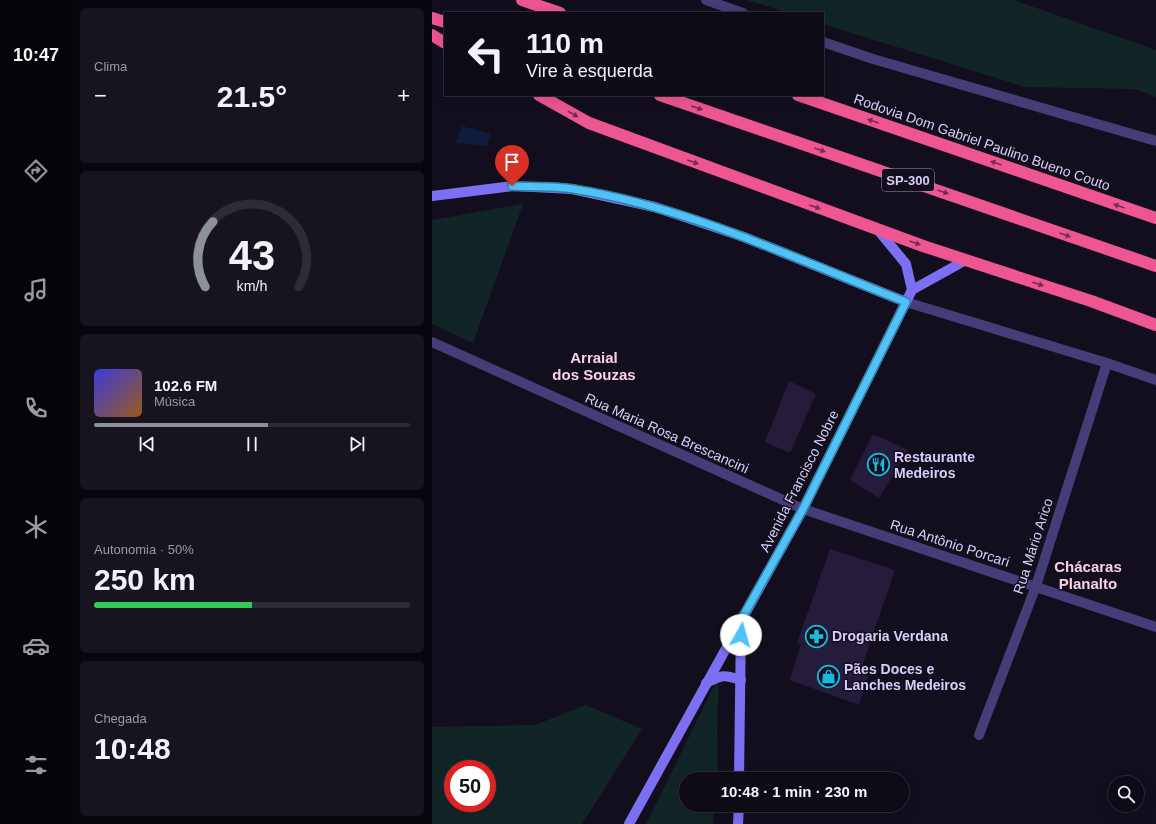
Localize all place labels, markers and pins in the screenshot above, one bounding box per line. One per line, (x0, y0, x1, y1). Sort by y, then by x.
pin (495, 145, 529, 186)
place label: Restaurante Medeiros (894, 449, 975, 481)
restaurant icon: Restaurante Medeiros (865, 452, 891, 478)
pharmacy icon: Drogaria Verdana (804, 623, 830, 649)
place label: Drogaria Verdana (832, 628, 948, 644)
place label: Pães Doces e Lanches Medeiros (844, 661, 966, 693)
shop icon: Pães Doces e Lanches Medeiros (816, 664, 842, 690)

